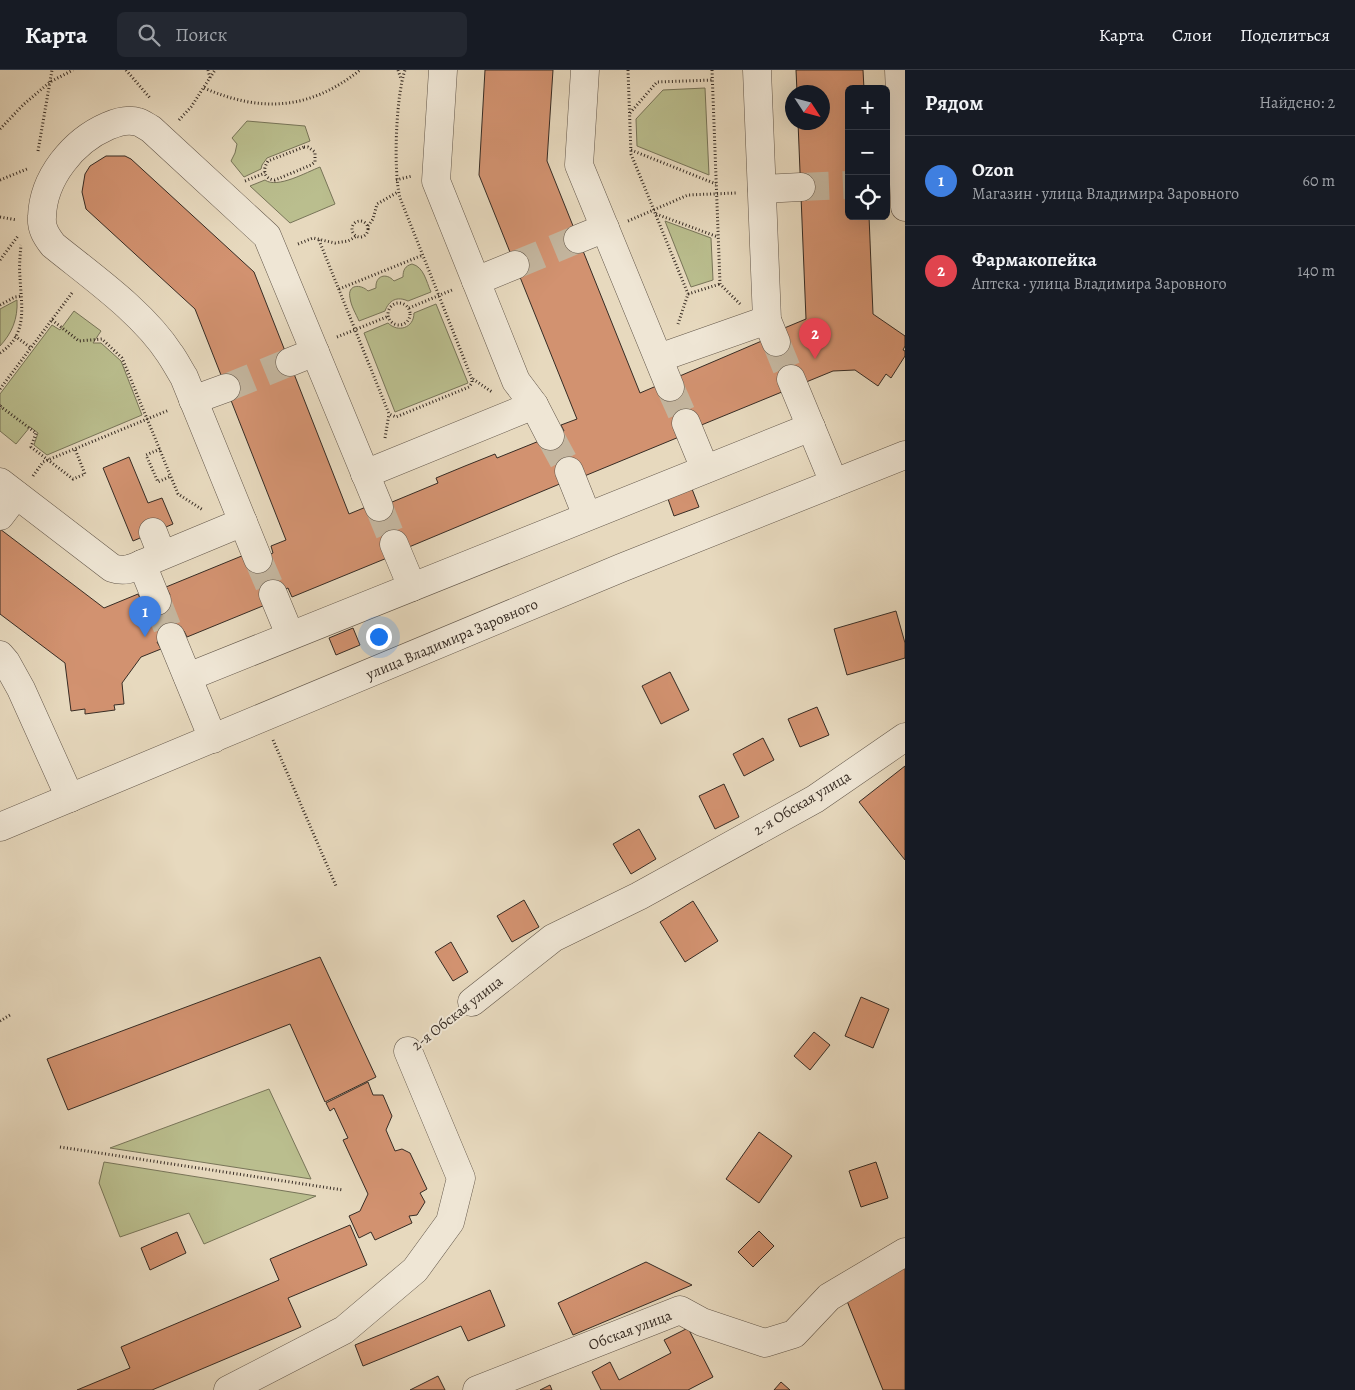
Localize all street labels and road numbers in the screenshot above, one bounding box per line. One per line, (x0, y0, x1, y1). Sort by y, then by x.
street label: улица Владимира Заровного (362, 594, 541, 685)
street label: 2-я Обская улица (750, 766, 855, 840)
street label: 2-я Обская улица (407, 971, 507, 1055)
street label: Обская улица (585, 1305, 675, 1355)

